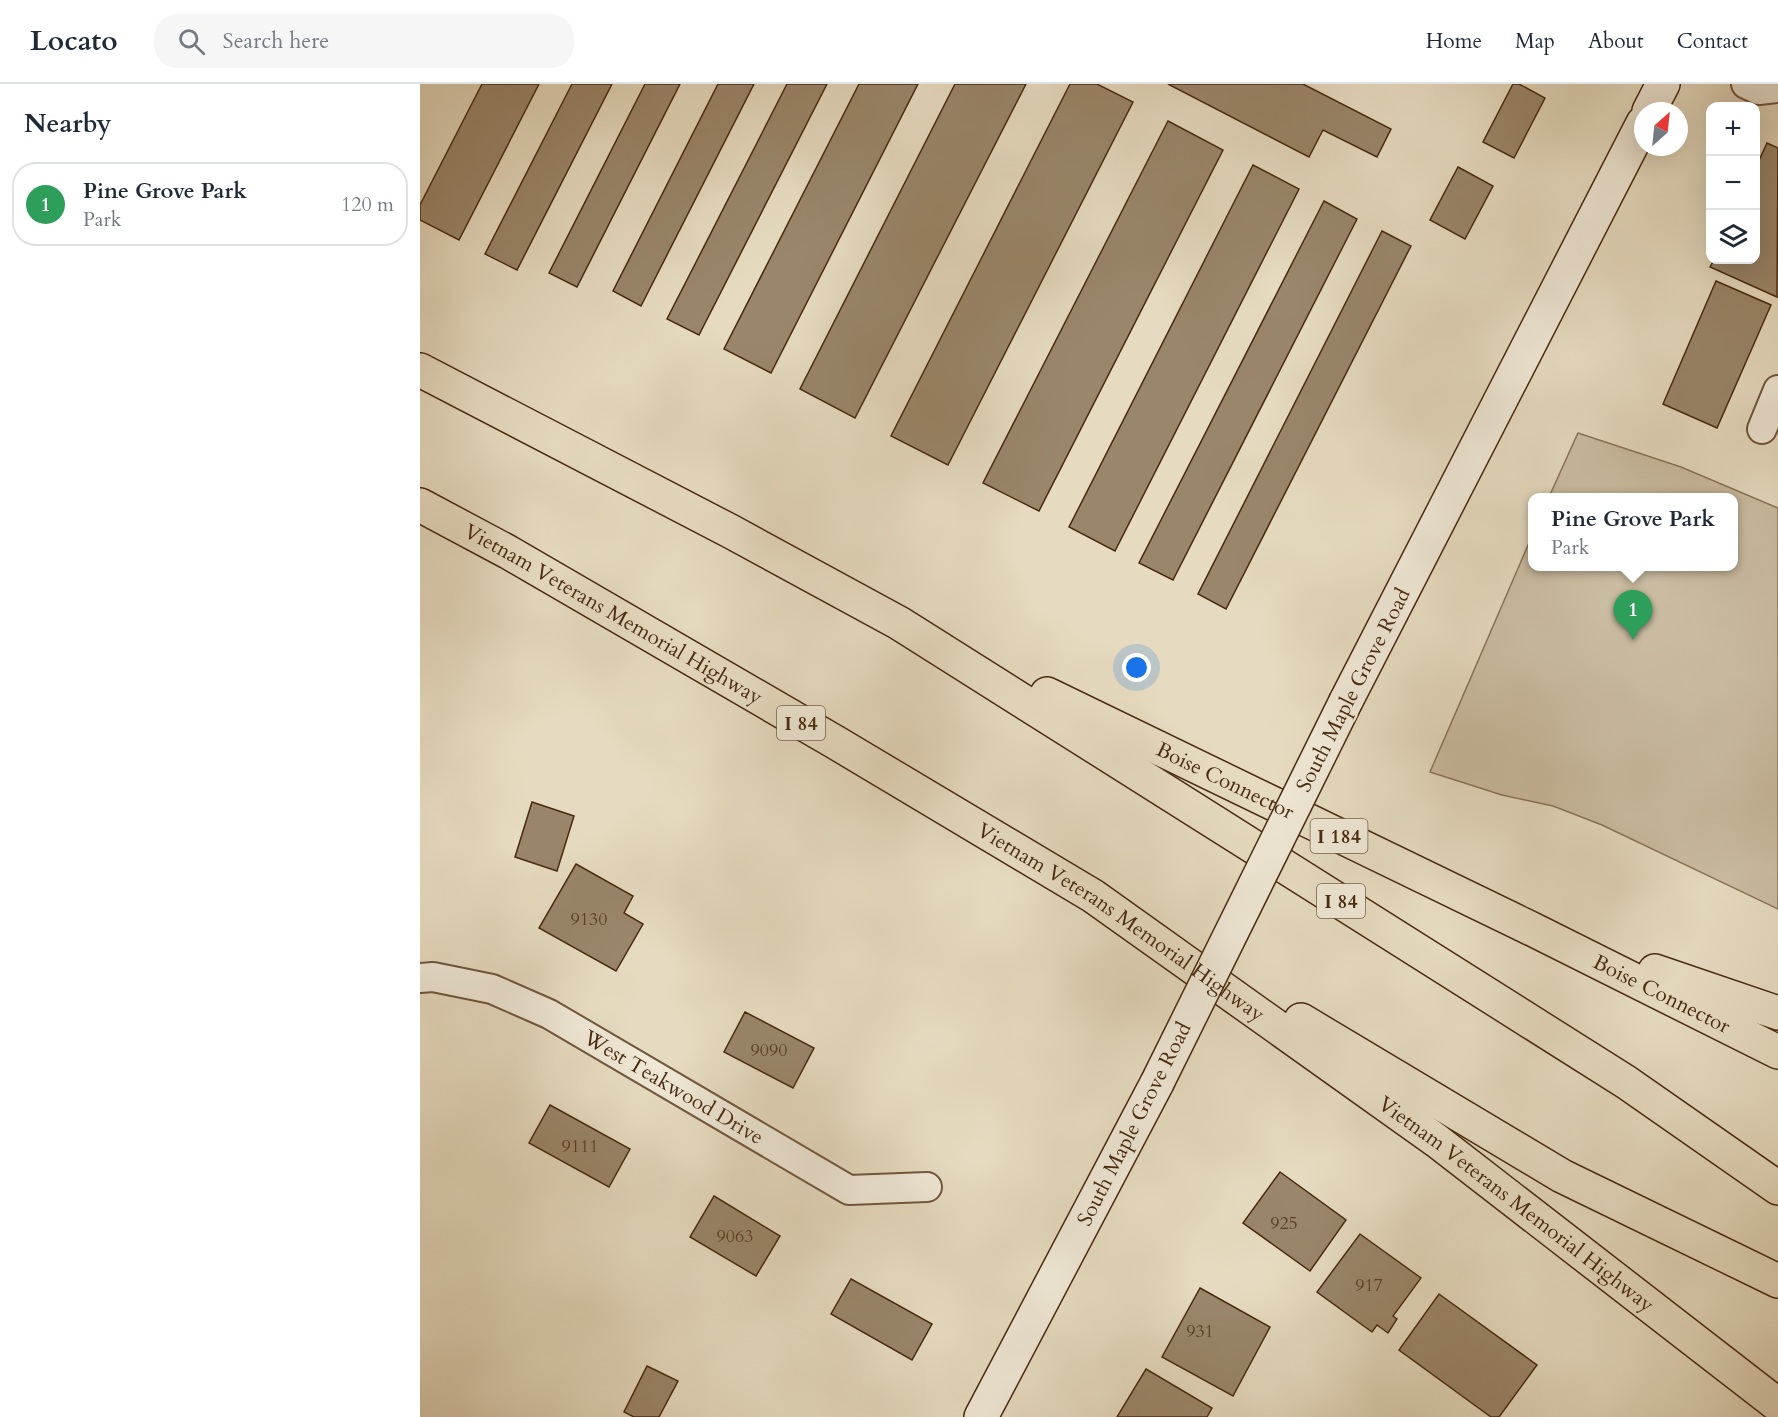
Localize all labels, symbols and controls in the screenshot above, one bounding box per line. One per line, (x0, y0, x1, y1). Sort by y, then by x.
search box (154, 14, 574, 68)
text: Locato (30, 22, 118, 60)
icon: search (175, 25, 208, 58)
text: Search here (223, 26, 329, 56)
text: Home (1426, 27, 1482, 56)
text: Map (1515, 27, 1555, 56)
text: About (1588, 27, 1644, 56)
text: Contact (1677, 27, 1748, 56)
north arrow (1634, 102, 1688, 156)
map controls (1706, 102, 1760, 264)
button: + (1706, 102, 1760, 156)
text: Nearby (24, 106, 112, 141)
button: − (1706, 156, 1760, 210)
text: Pine Grove Park (83, 176, 247, 206)
text: 1 (40, 191, 51, 218)
text: 120 m (341, 191, 394, 218)
text: Park (83, 206, 121, 233)
button: layers (1706, 210, 1760, 264)
popup (1528, 493, 1738, 571)
text: Pine Grove Park (1551, 504, 1715, 534)
street label: Vietnam Veterans Memorial Highway (459, 517, 768, 712)
text: Park (1551, 534, 1589, 561)
street label: South Maple Grove Road (1289, 583, 1418, 797)
pin: 1 (1614, 590, 1652, 640)
your location (1122, 653, 1151, 682)
road number: I 84 (777, 706, 825, 740)
street label: Boise Connector (1151, 735, 1299, 827)
street label: Vietnam Veterans Memorial Highway (971, 816, 1270, 1029)
road number: I 184 (1310, 819, 1368, 853)
road number: I 84 (1317, 884, 1365, 918)
house number: 9130 (571, 907, 607, 932)
street label: Boise Connector (1588, 948, 1735, 1041)
street label: South Maple Grove Road (1070, 1017, 1199, 1231)
street label: West Teakwood Drive (577, 1023, 769, 1152)
house number: 9090 (751, 1038, 787, 1063)
street label: Vietnam Veterans Memorial Highway (1372, 1090, 1660, 1319)
house number: 9111 (562, 1134, 598, 1159)
house number: 925 (1270, 1211, 1298, 1236)
house number: 9063 (717, 1224, 753, 1249)
house number: 917 (1355, 1273, 1383, 1298)
house number: 931 (1186, 1319, 1214, 1344)

